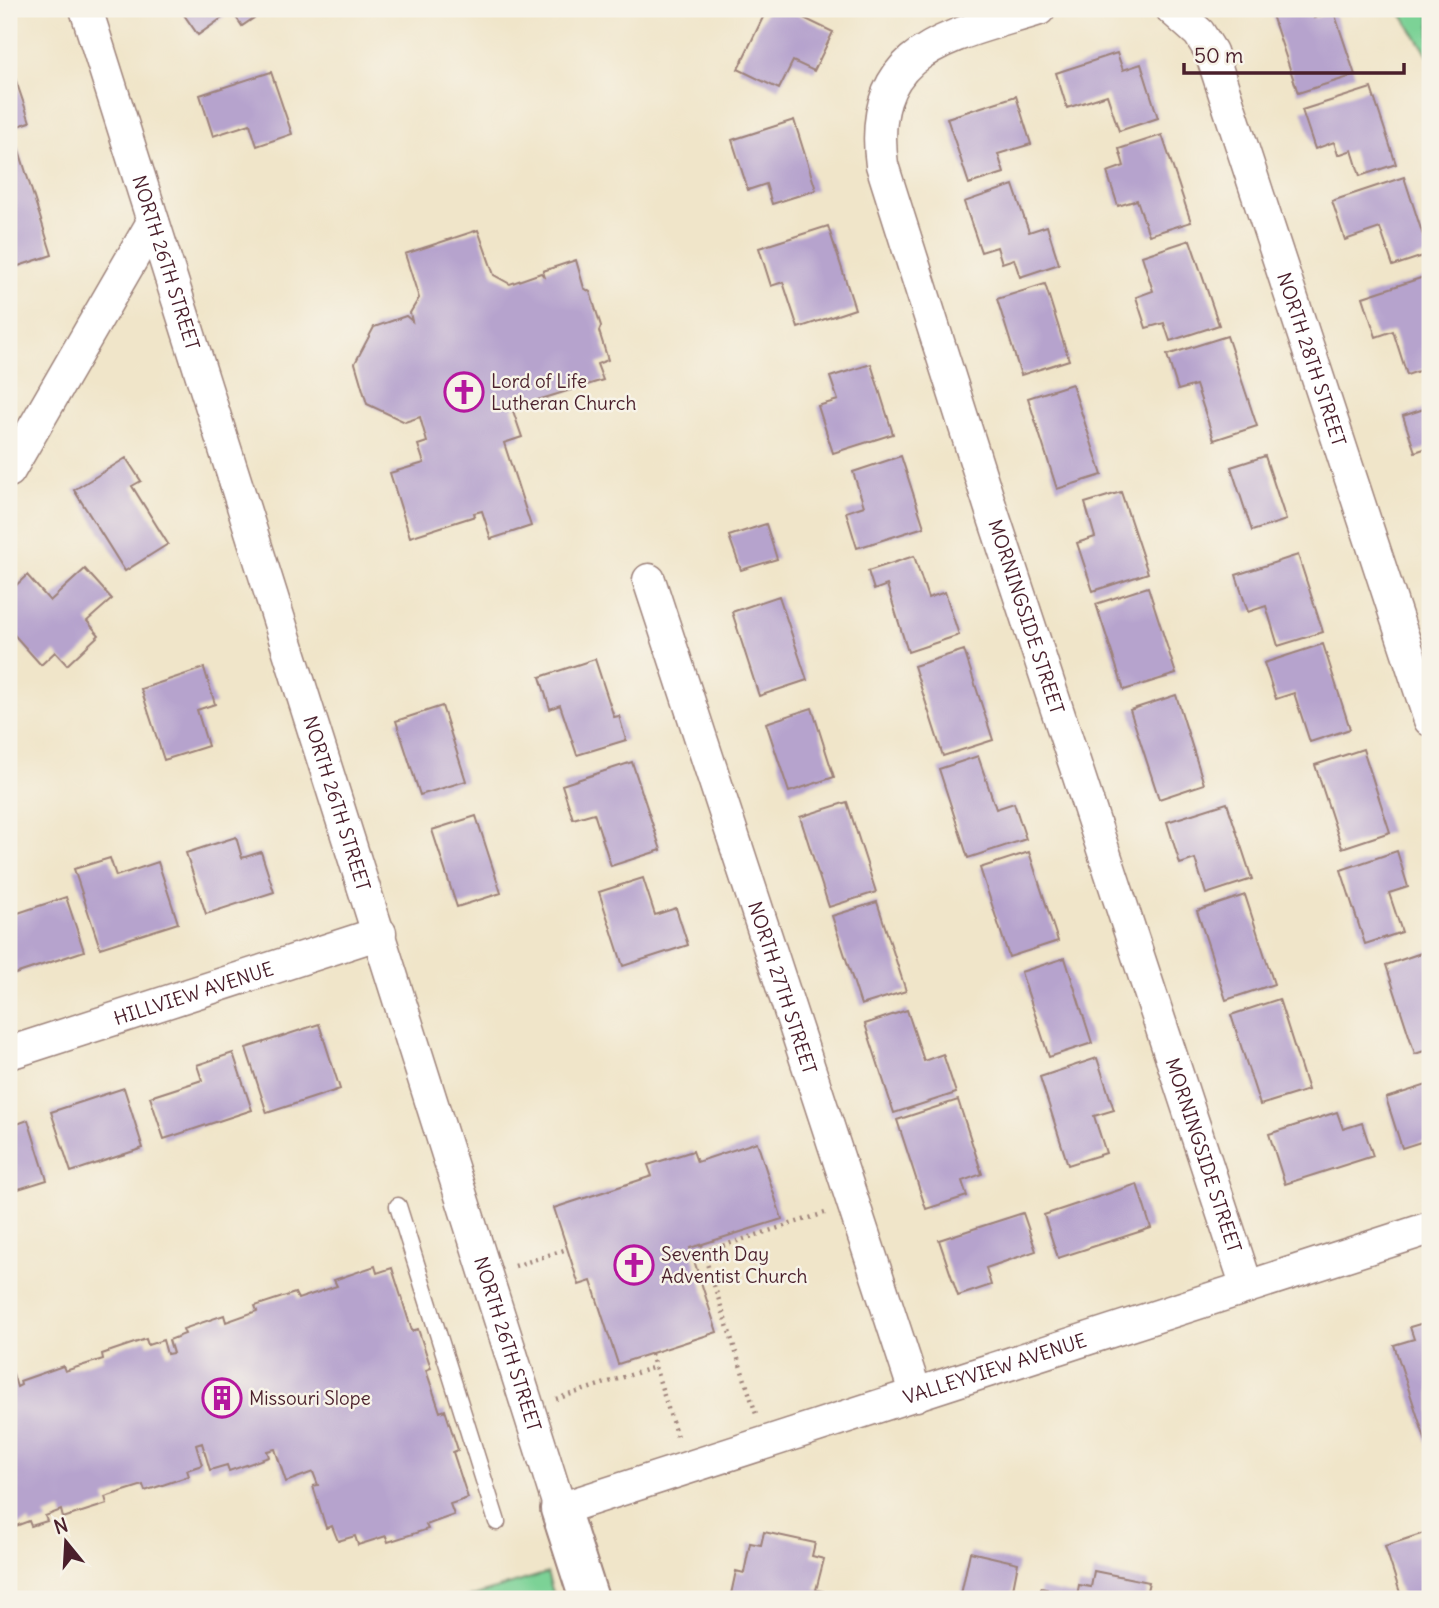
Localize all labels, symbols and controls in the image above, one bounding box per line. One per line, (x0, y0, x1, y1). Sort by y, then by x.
scale bar (1184, 32, 1404, 76)
text: 50 m (1194, 42, 1243, 69)
street label: NORTH 26TH STREET (127, 172, 205, 353)
street label: NORTH 28TH STREET (1272, 269, 1351, 449)
place label: Lord of Life Lutheran Church (491, 369, 636, 415)
church icon: Lord of Life Lutheran Church (443, 371, 485, 413)
street label: MORNINGSIDE STREET (983, 516, 1070, 717)
street label: NORTH 26TH STREET (298, 713, 376, 894)
street label: NORTH 27TH STREET (743, 898, 822, 1077)
street label: HILLVIEW AVENUE (111, 956, 276, 1030)
street label: MORNINGSIDE STREET (1160, 1055, 1247, 1256)
place label: Seventh Day Adventist Church (661, 1242, 808, 1288)
church icon: Seventh Day Adventist Church (613, 1244, 655, 1286)
street label: NORTH 26TH STREET (469, 1254, 547, 1434)
street label: VALLEYVIEW AVENUE (900, 1328, 1089, 1409)
building icon: Missouri Slope (201, 1377, 243, 1419)
place label: Missouri Slope (249, 1386, 371, 1410)
north arrow (32, 1506, 102, 1576)
text: N (51, 1512, 71, 1539)

